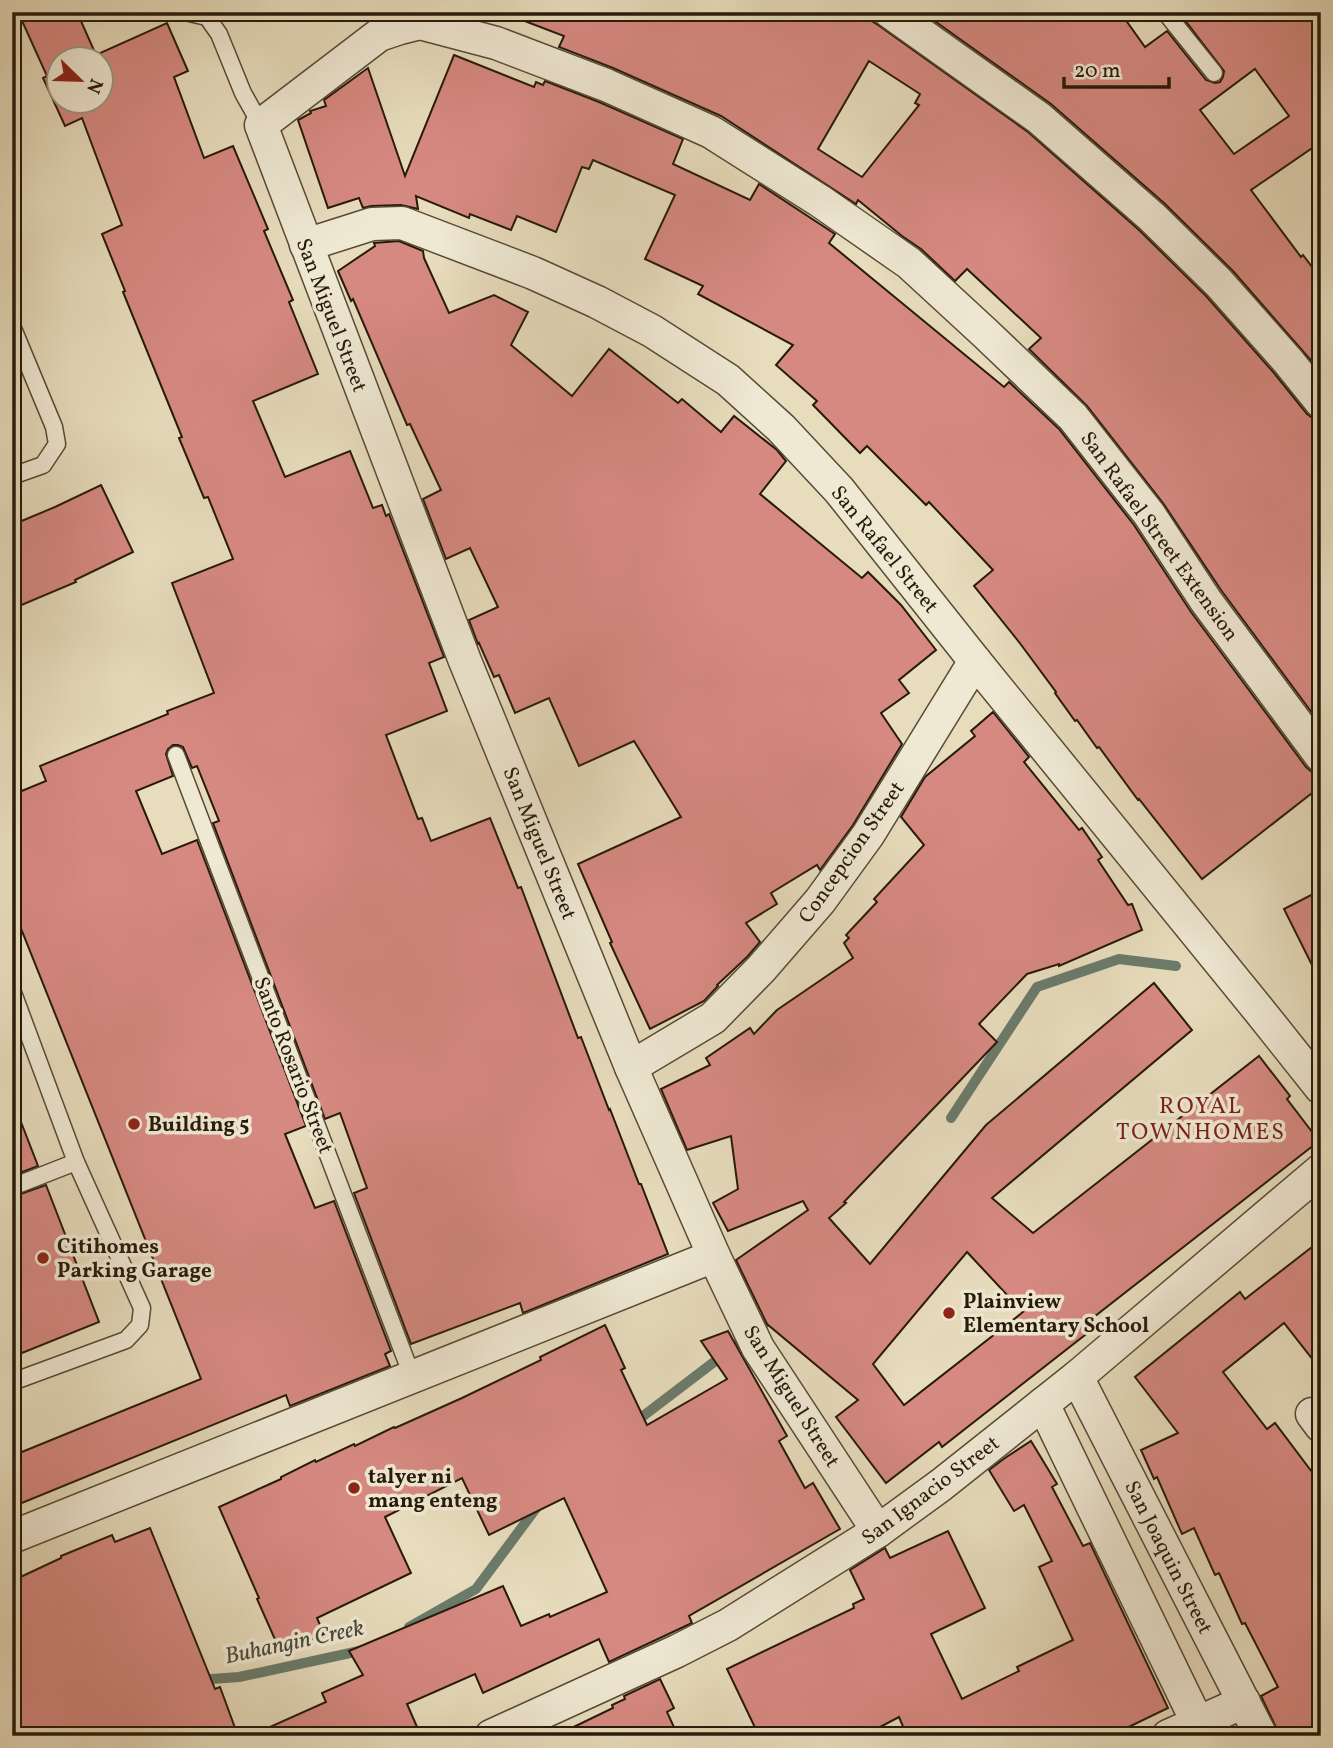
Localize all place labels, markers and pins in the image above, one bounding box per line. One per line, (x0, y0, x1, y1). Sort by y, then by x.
place label: Building 5 (148, 1111, 249, 1140)
marker: Building 5 (126, 1116, 142, 1132)
place label: Citihomes Parking Garage (57, 1233, 212, 1286)
marker: Citihomes Parking Garage (35, 1250, 51, 1266)
place label: Plainview Elementary School (963, 1288, 1149, 1341)
marker: Plainview Elementary School (941, 1305, 957, 1321)
place label: talyer ni mang enteng (368, 1463, 498, 1516)
marker: talyer ni mang enteng (346, 1480, 362, 1496)

